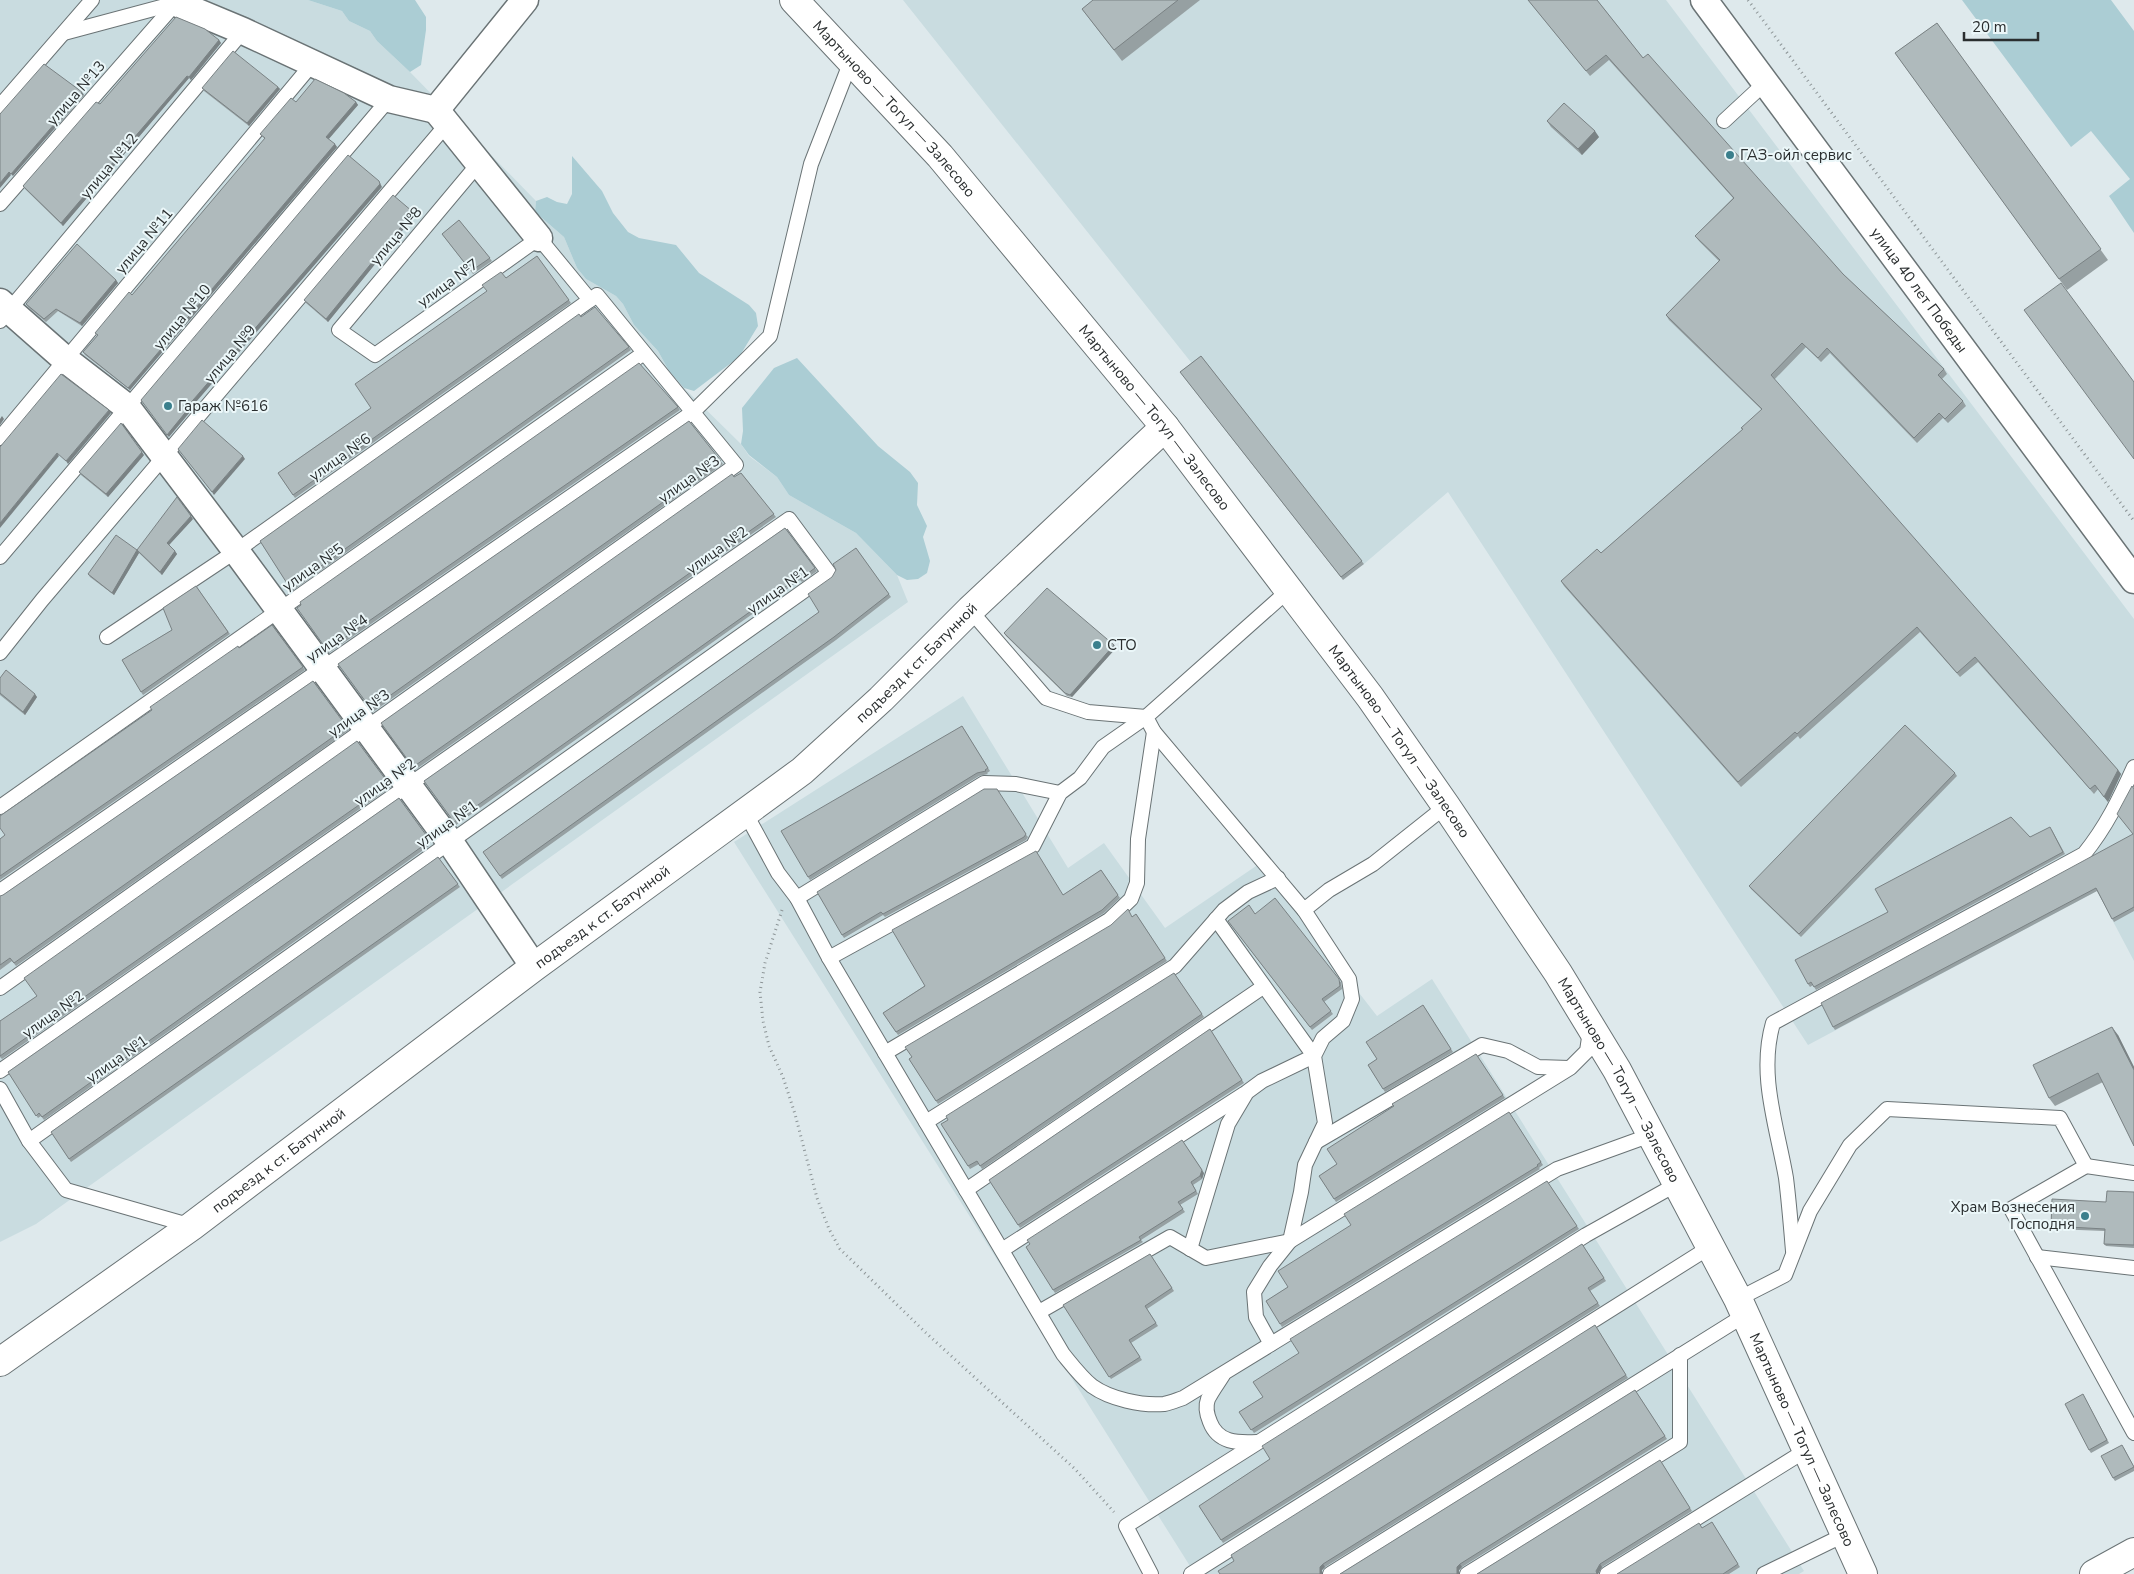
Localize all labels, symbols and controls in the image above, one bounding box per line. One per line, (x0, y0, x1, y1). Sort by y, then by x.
scale bar (1964, 10, 2038, 42)
street label: Мартыново — Тогул — Залесово (808, 16, 980, 201)
text: 20 m (1972, 17, 2007, 37)
street label: улица №13 (42, 56, 110, 130)
street label: улица №12 (76, 129, 142, 203)
place label: ГАЗ-ойл сервис (1740, 145, 1852, 165)
marker: ГАЗ-ойл сервис (1724, 149, 1736, 161)
street label: улица №8 (366, 202, 426, 270)
street label: улица №11 (111, 204, 177, 278)
street label: улица 40 лет Победы (1866, 223, 1972, 357)
street label: улица №7 (413, 254, 483, 312)
street label: улица №10 (149, 280, 215, 354)
street label: улица №9 (200, 320, 260, 388)
street label: Мартыново — Тогул — Залесово (1074, 320, 1235, 515)
place label: Гараж №616 (178, 396, 268, 416)
marker: Гараж №616 (162, 400, 174, 412)
street label: улица №6 (305, 428, 375, 486)
street label: улица №3 (654, 450, 724, 508)
street label: улица №2 (682, 521, 752, 579)
street label: улица №5 (278, 538, 348, 596)
street label: улица №1 (743, 561, 813, 619)
street label: подъезд к ст. Батунной (852, 598, 982, 727)
street label: улица №4 (302, 609, 372, 667)
place label: СТО (1107, 635, 1137, 655)
marker: СТО (1091, 639, 1103, 651)
street label: Мартыново — Тогул — Залесово (1324, 641, 1475, 842)
street label: улица №3 (324, 684, 394, 742)
street label: улица №2 (350, 753, 420, 811)
street label: улица №1 (412, 795, 482, 853)
street label: подъезд к ст. Батунной (531, 861, 674, 973)
street label: Мартыново — Тогул — Залесово (1553, 974, 1685, 1186)
street label: улица №2 (18, 985, 88, 1043)
street label: улица №1 (82, 1030, 152, 1088)
street label: подъезд к ст. Батунной (208, 1103, 350, 1218)
place label: Храм Вознесения Господня (1951, 1197, 2075, 1234)
marker: Храм Вознесения Господня (2079, 1210, 2091, 1222)
street label: Мартыново — Тогул — Залесово (1745, 1330, 1859, 1550)

